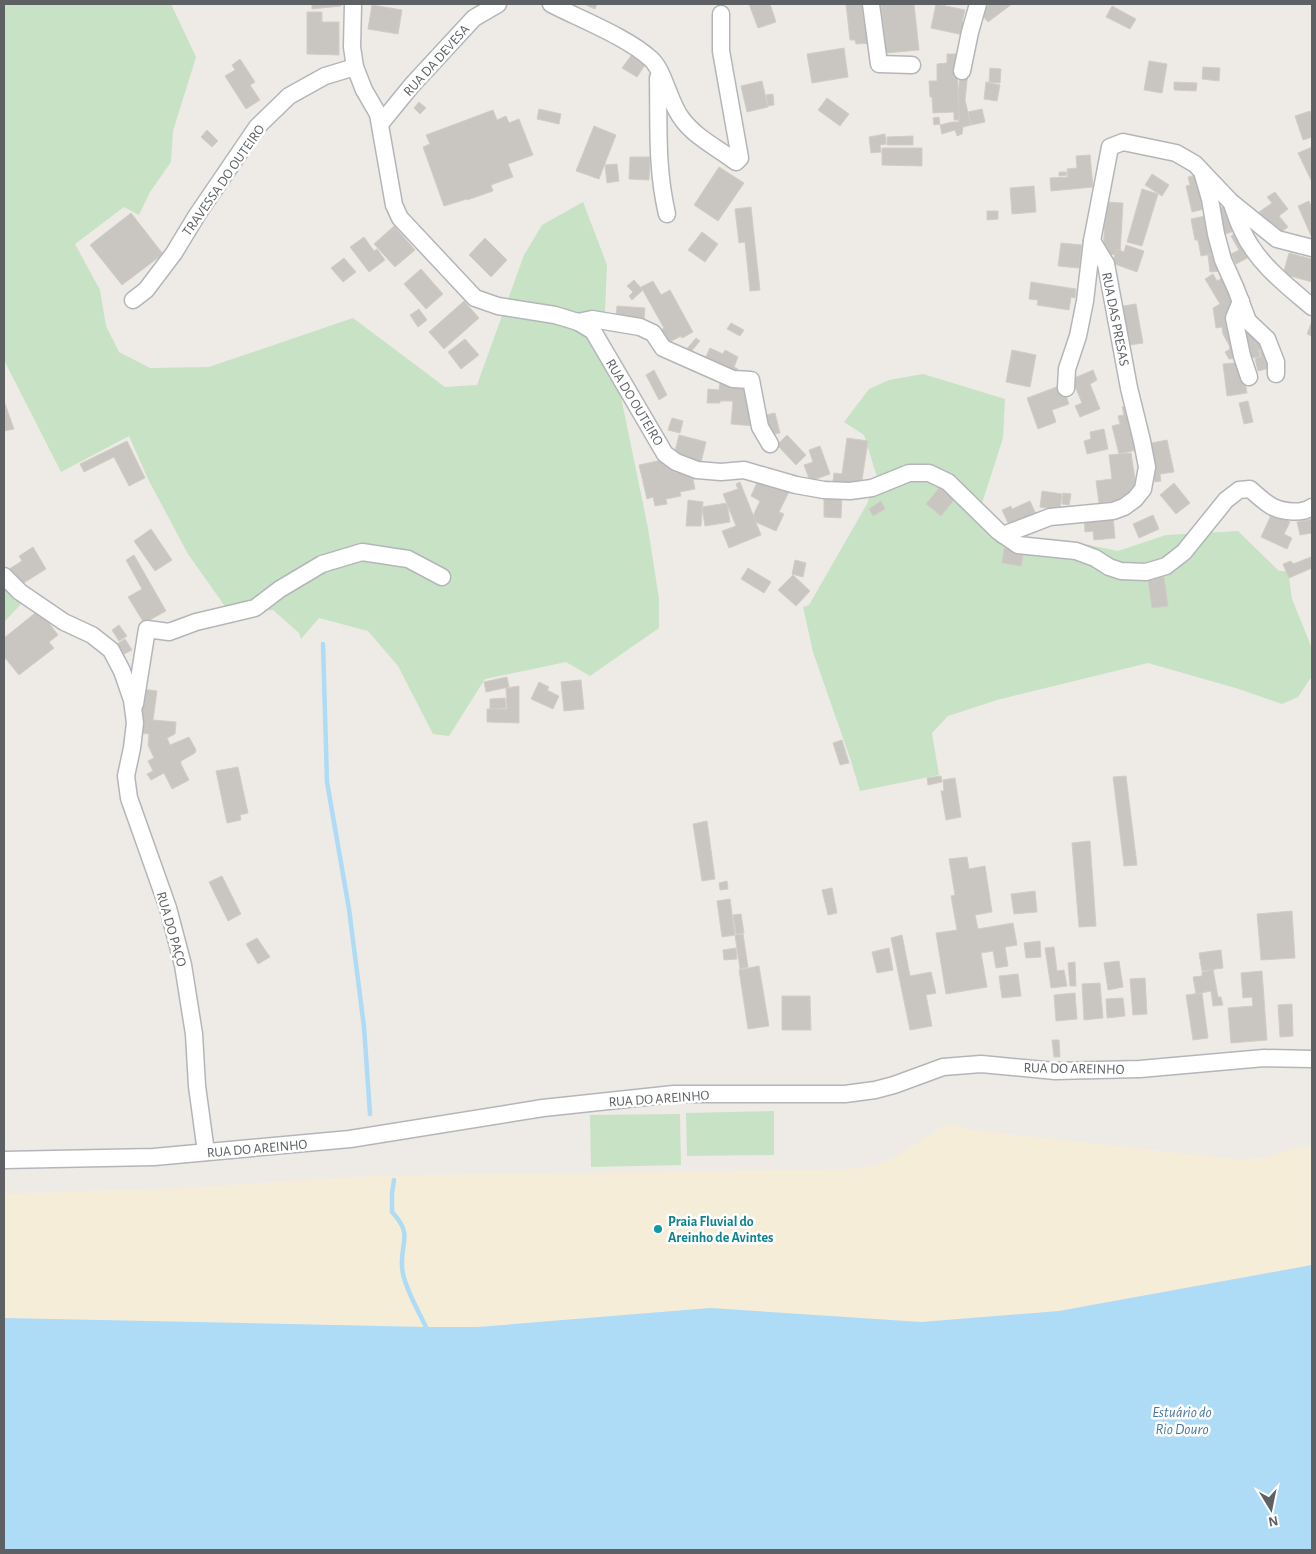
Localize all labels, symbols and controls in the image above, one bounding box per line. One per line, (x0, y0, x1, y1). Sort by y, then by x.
street label: RUA DA DEVESA (401, 22, 472, 99)
street label: TRAVESSA DO OUTEIRO (180, 122, 268, 239)
street label: RUA DAS PRESAS (1099, 271, 1131, 367)
street label: RUA DO OUTEIRO (603, 357, 665, 448)
street label: RUA DO PAÇO (154, 890, 188, 968)
street label: RUA DO AREINHO (1023, 1061, 1125, 1077)
street label: RUA DO AREINHO (608, 1088, 710, 1109)
street label: RUA DO AREINHO (206, 1138, 308, 1160)
place label: Praia Fluvial do Areinho de Avintes (668, 1215, 773, 1245)
marker: Praia Fluvial do Areinho de Avintes (652, 1223, 664, 1235)
water label: Estuário do Rio Douro (1152, 1405, 1212, 1437)
north arrow (1246, 1484, 1296, 1534)
text: N (1267, 1513, 1279, 1529)

